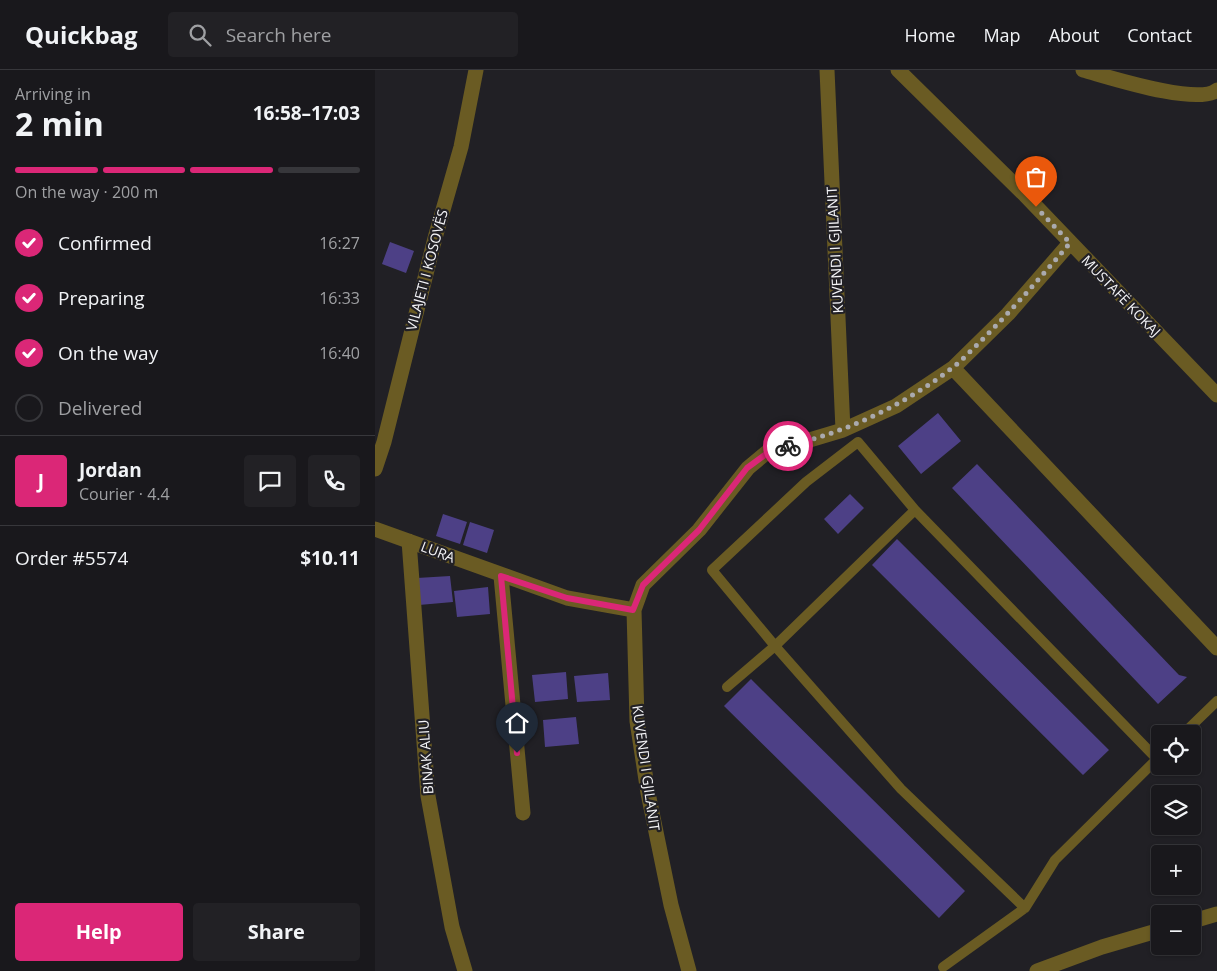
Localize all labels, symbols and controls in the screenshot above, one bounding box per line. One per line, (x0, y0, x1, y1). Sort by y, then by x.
search box (168, 12, 518, 57)
text: Quickbag (25, 18, 138, 51)
icon: search (186, 21, 214, 49)
text: Search here (226, 22, 332, 48)
text: Home (905, 23, 955, 47)
text: Map (983, 23, 1021, 47)
text: About (1049, 23, 1099, 47)
text: Contact (1127, 23, 1192, 47)
text: Arriving in (15, 83, 91, 105)
text: 16:58–17:03 (253, 100, 360, 126)
text: 2 min (15, 102, 104, 145)
pin (1015, 156, 1057, 207)
icon: bag (1022, 163, 1050, 191)
text: On the way · 200 m (15, 181, 158, 203)
street label: KUVENDI I GJILANIT (822, 186, 847, 314)
street label: VILAJETI I KOSOVËS (401, 207, 452, 333)
icon: check (15, 229, 43, 257)
text: Confirmed (58, 230, 152, 256)
text: 16:27 (319, 232, 360, 254)
street label: MUSTAFË KOKAJ (1078, 251, 1165, 340)
icon: check (15, 284, 43, 312)
text: Preparing (58, 285, 145, 311)
text: 16:33 (319, 287, 360, 309)
icon: check (15, 339, 43, 367)
text: On the way (58, 340, 158, 366)
text: 16:40 (319, 342, 360, 364)
text: Delivered (58, 395, 142, 421)
courier (763, 421, 813, 471)
icon: bike (774, 432, 802, 460)
button: chat (244, 455, 296, 507)
button: phone (308, 455, 360, 507)
text: Jordan (79, 457, 142, 483)
text: J (38, 468, 44, 494)
text: Courier · 4.4 (79, 483, 170, 505)
street label: LURA (418, 536, 458, 567)
text: Order #5574 (15, 545, 128, 571)
text: $10.11 (300, 545, 360, 571)
pin (496, 702, 538, 753)
street label: KUVENDI I GJILANIT (628, 704, 665, 832)
icon: home (503, 709, 531, 737)
street label: BINAK ALIU (413, 719, 438, 795)
map controls (1151, 725, 1201, 955)
button: locate (1151, 725, 1201, 775)
button: layers (1151, 785, 1201, 835)
button: + (1151, 845, 1201, 895)
button: Help (15, 903, 183, 961)
button: Share (193, 903, 360, 961)
button: − (1151, 905, 1201, 955)

